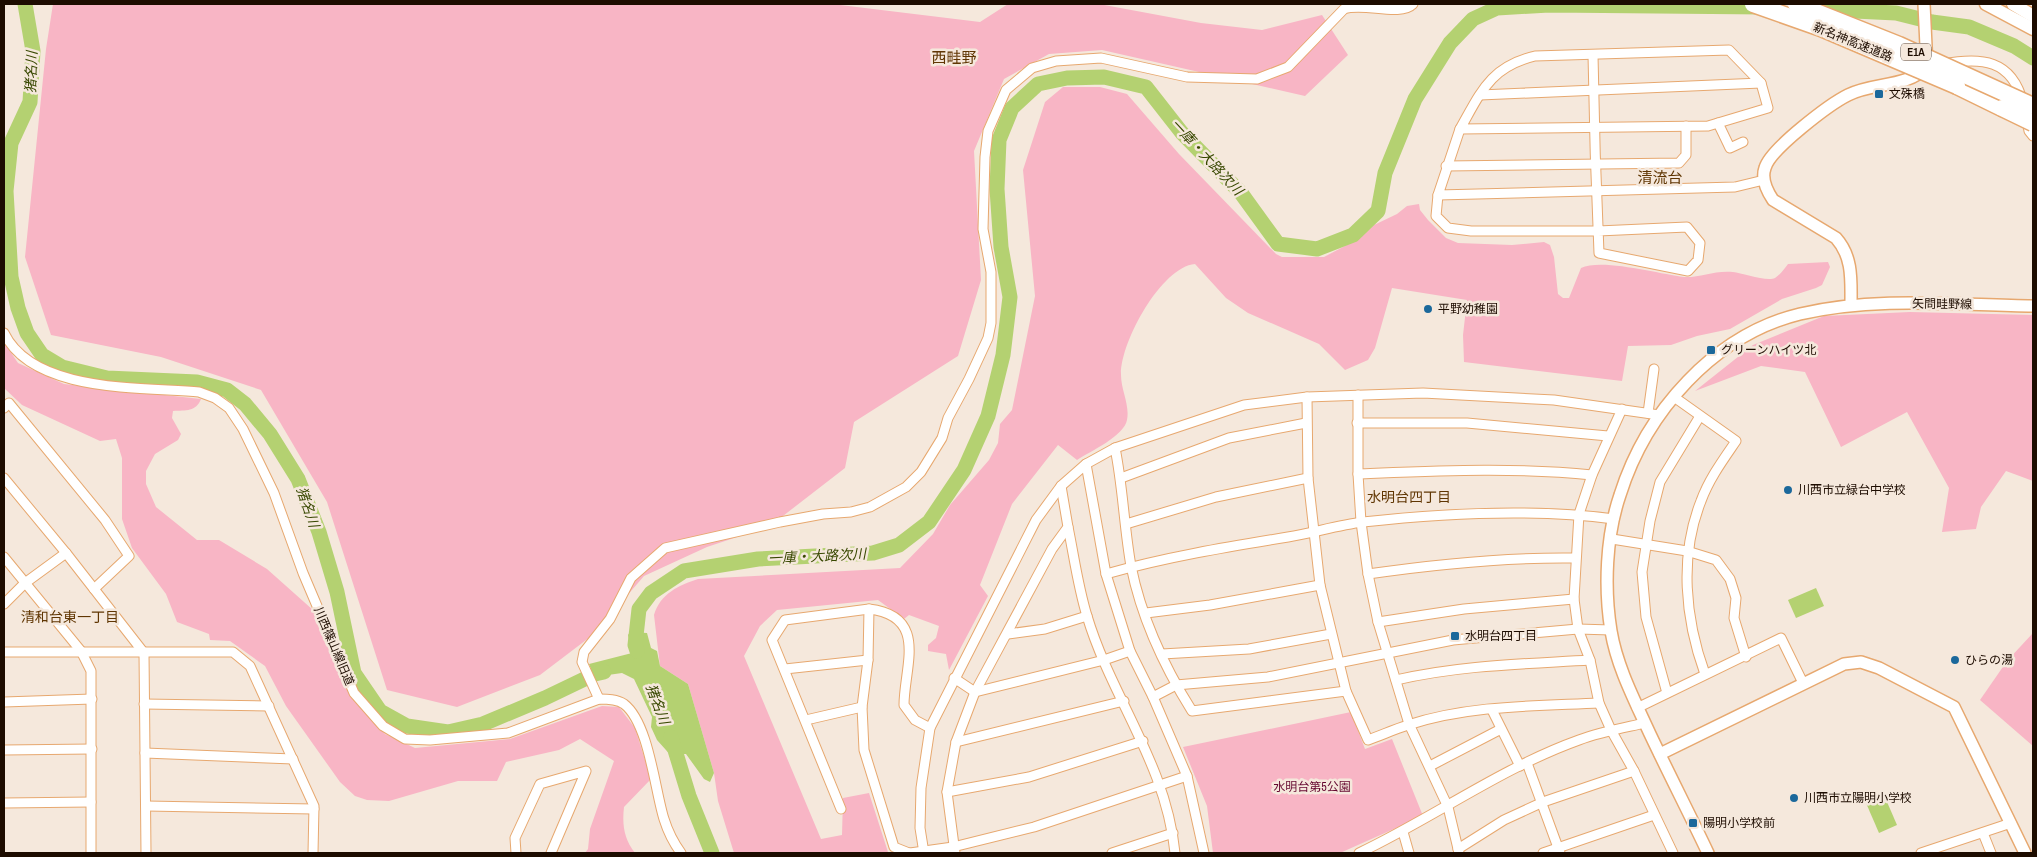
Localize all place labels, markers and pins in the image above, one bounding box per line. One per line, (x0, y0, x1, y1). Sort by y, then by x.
place label: 文殊橋 (1889, 86, 1925, 102)
marker: 文殊橋 (1873, 88, 1885, 100)
place label: 平野幼稚園 (1438, 301, 1498, 317)
marker: 平野幼稚園 (1422, 303, 1434, 315)
place label: グリーンハイツ北 (1721, 342, 1816, 358)
marker: グリーンハイツ北 (1705, 344, 1717, 356)
place label: 川西市立緑台中学校 (1798, 482, 1906, 498)
marker: 川西市立緑台中学校 (1782, 484, 1794, 496)
place label: 水明台四丁目 (1465, 628, 1537, 644)
marker: 水明台四丁目 (1449, 630, 1461, 642)
place label: ひらの湯 (1965, 652, 2013, 668)
marker: ひらの湯 (1949, 654, 1961, 666)
place label: 川西市立陽明小学校 (1804, 790, 1912, 806)
marker: 川西市立陽明小学校 (1788, 792, 1800, 804)
place label: 陽明小学校前 (1703, 815, 1775, 831)
marker: 陽明小学校前 (1687, 817, 1699, 829)

